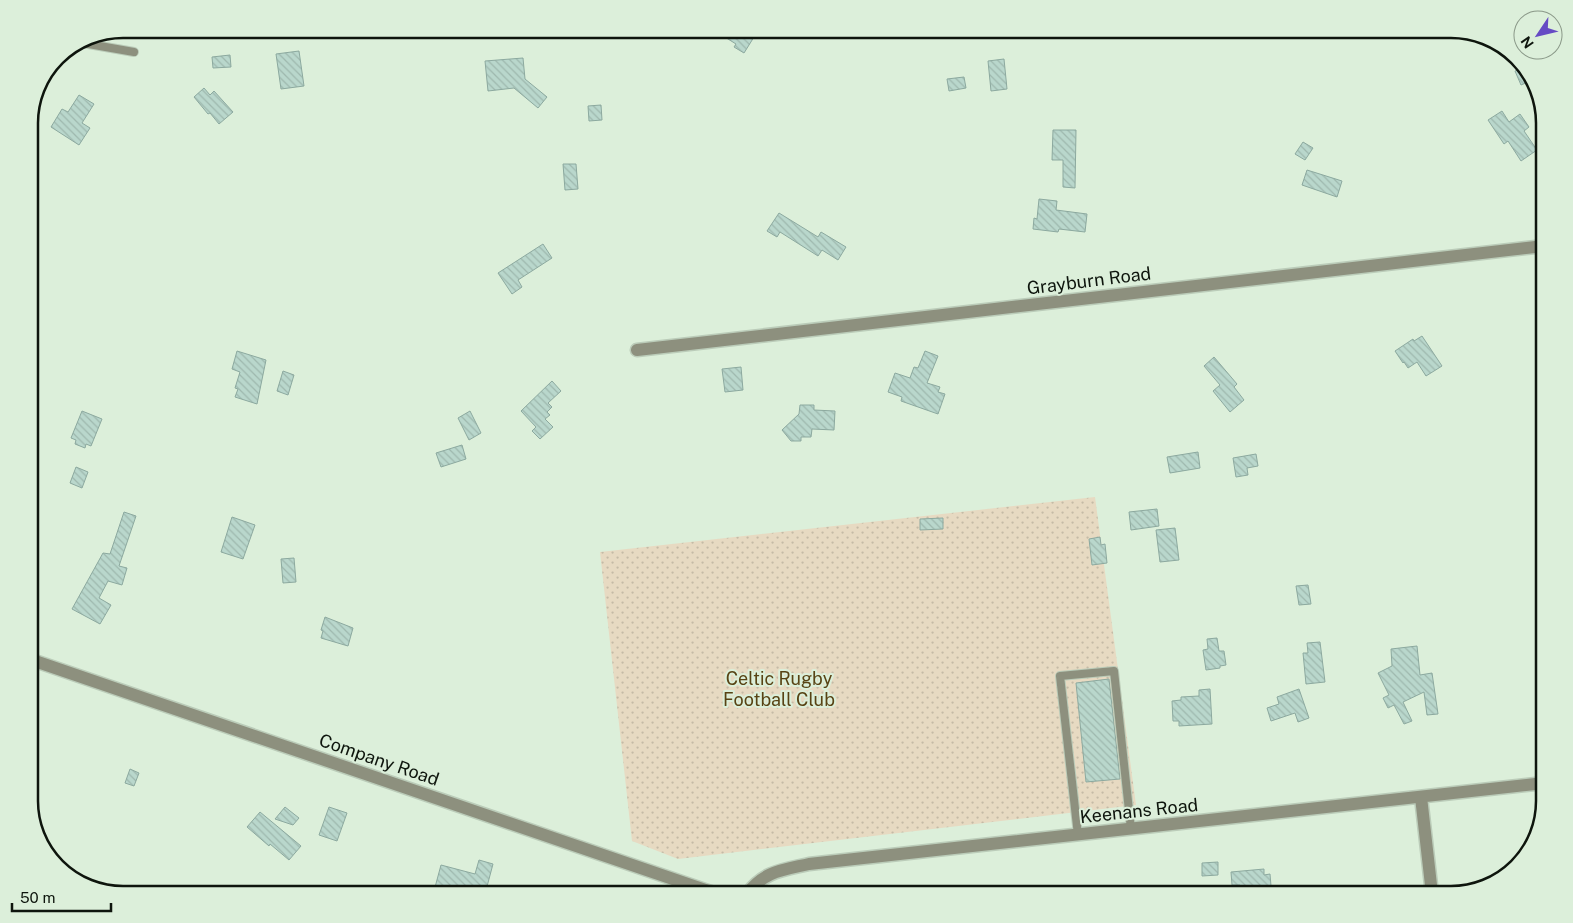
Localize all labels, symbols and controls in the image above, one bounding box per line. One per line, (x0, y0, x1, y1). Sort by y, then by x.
north arrow (1513, 10, 1563, 60)
text: N (1518, 33, 1537, 52)
street label: Grayburn Road (1026, 262, 1152, 299)
park label: Celtic Rugby Football Club (723, 668, 835, 710)
street label: Company Road (316, 729, 442, 790)
street label: Keenans Road (1079, 794, 1199, 827)
scale bar (12, 880, 111, 912)
text: 50 m (20, 889, 55, 906)

